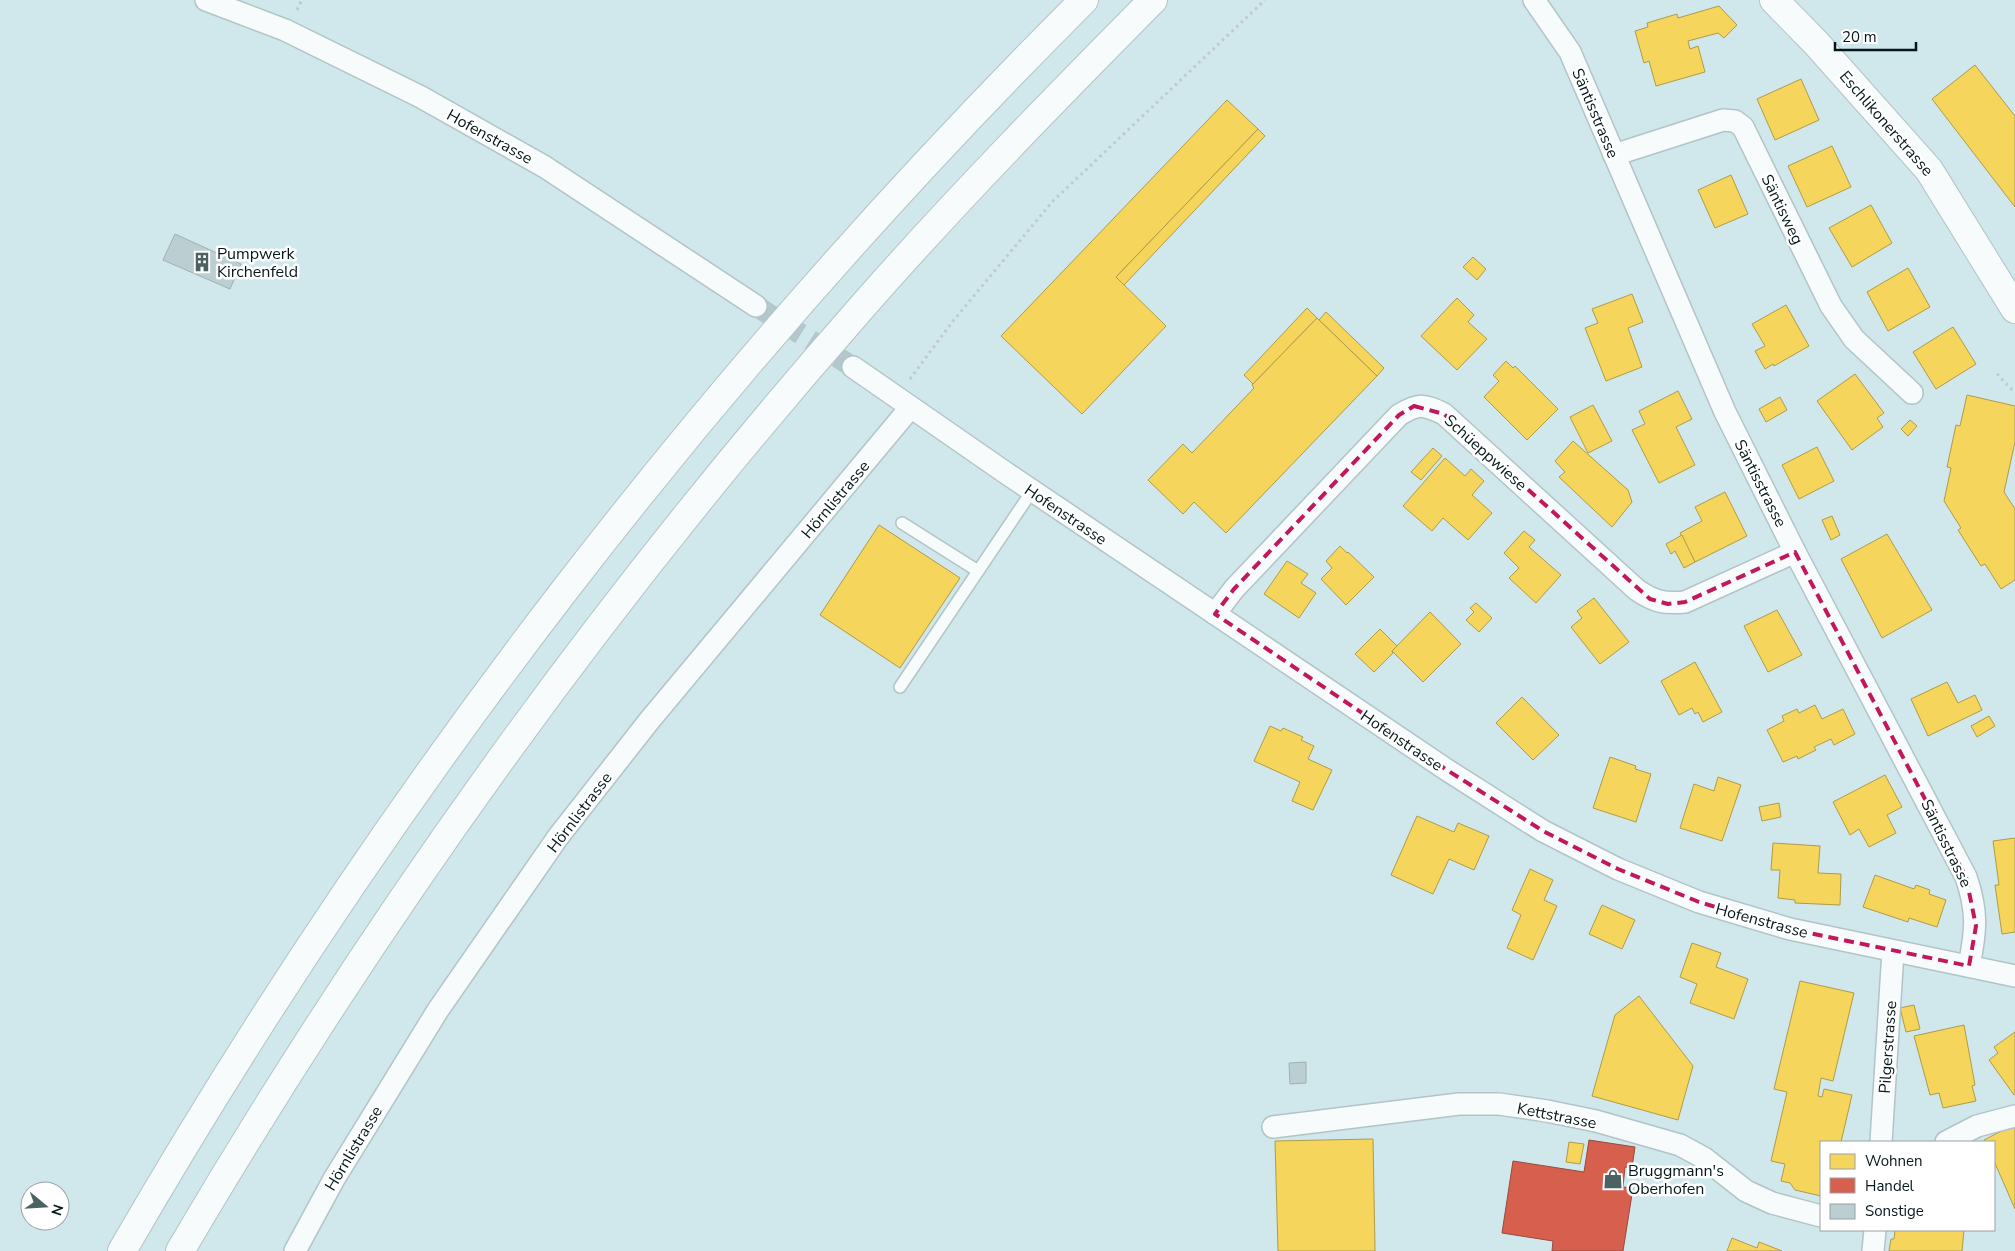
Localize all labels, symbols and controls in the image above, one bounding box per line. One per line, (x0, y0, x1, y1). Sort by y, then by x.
scale bar (1835, 20, 1916, 52)
text: 20 m (1842, 27, 1877, 47)
street label: Säntisstrasse (1566, 65, 1624, 162)
street label: Eschlikonerstrasse (1834, 66, 1938, 181)
street label: Hofenstrasse (443, 104, 536, 170)
street label: Säntisweg (1756, 171, 1809, 248)
place label: Pumpwerk Kirchenfeld (217, 243, 298, 283)
building icon: Pumpwerk Kirchenfeld (191, 251, 213, 273)
street label: Schüeppwiese (1439, 410, 1531, 496)
street label: Säntisstrasse (1729, 436, 1792, 531)
street label: Hörnlistrasse (797, 456, 875, 543)
street label: Hofenstrasse (1020, 479, 1111, 550)
street label: Hofenstrasse (1356, 705, 1447, 776)
street label: Hörnlistrasse (542, 768, 617, 857)
street label: Säntisstrasse (1915, 796, 1977, 891)
street label: Hofenstrasse (1713, 898, 1810, 944)
street label: Pilgerstrasse (1874, 1000, 1902, 1094)
street label: Kettstrasse (1515, 1097, 1598, 1134)
street label: Hörnlistrasse (320, 1102, 388, 1195)
legend (1820, 1141, 1995, 1231)
text: Wohnen (1865, 1151, 1923, 1171)
place label: Bruggmann's Oberhofen (1628, 1160, 1724, 1200)
shop icon: Bruggmann's Oberhofen (1602, 1168, 1624, 1190)
text: Handel (1865, 1176, 1915, 1196)
north arrow (20, 1181, 70, 1231)
text: Sonstige (1865, 1201, 1924, 1221)
text: N (46, 1202, 68, 1218)

